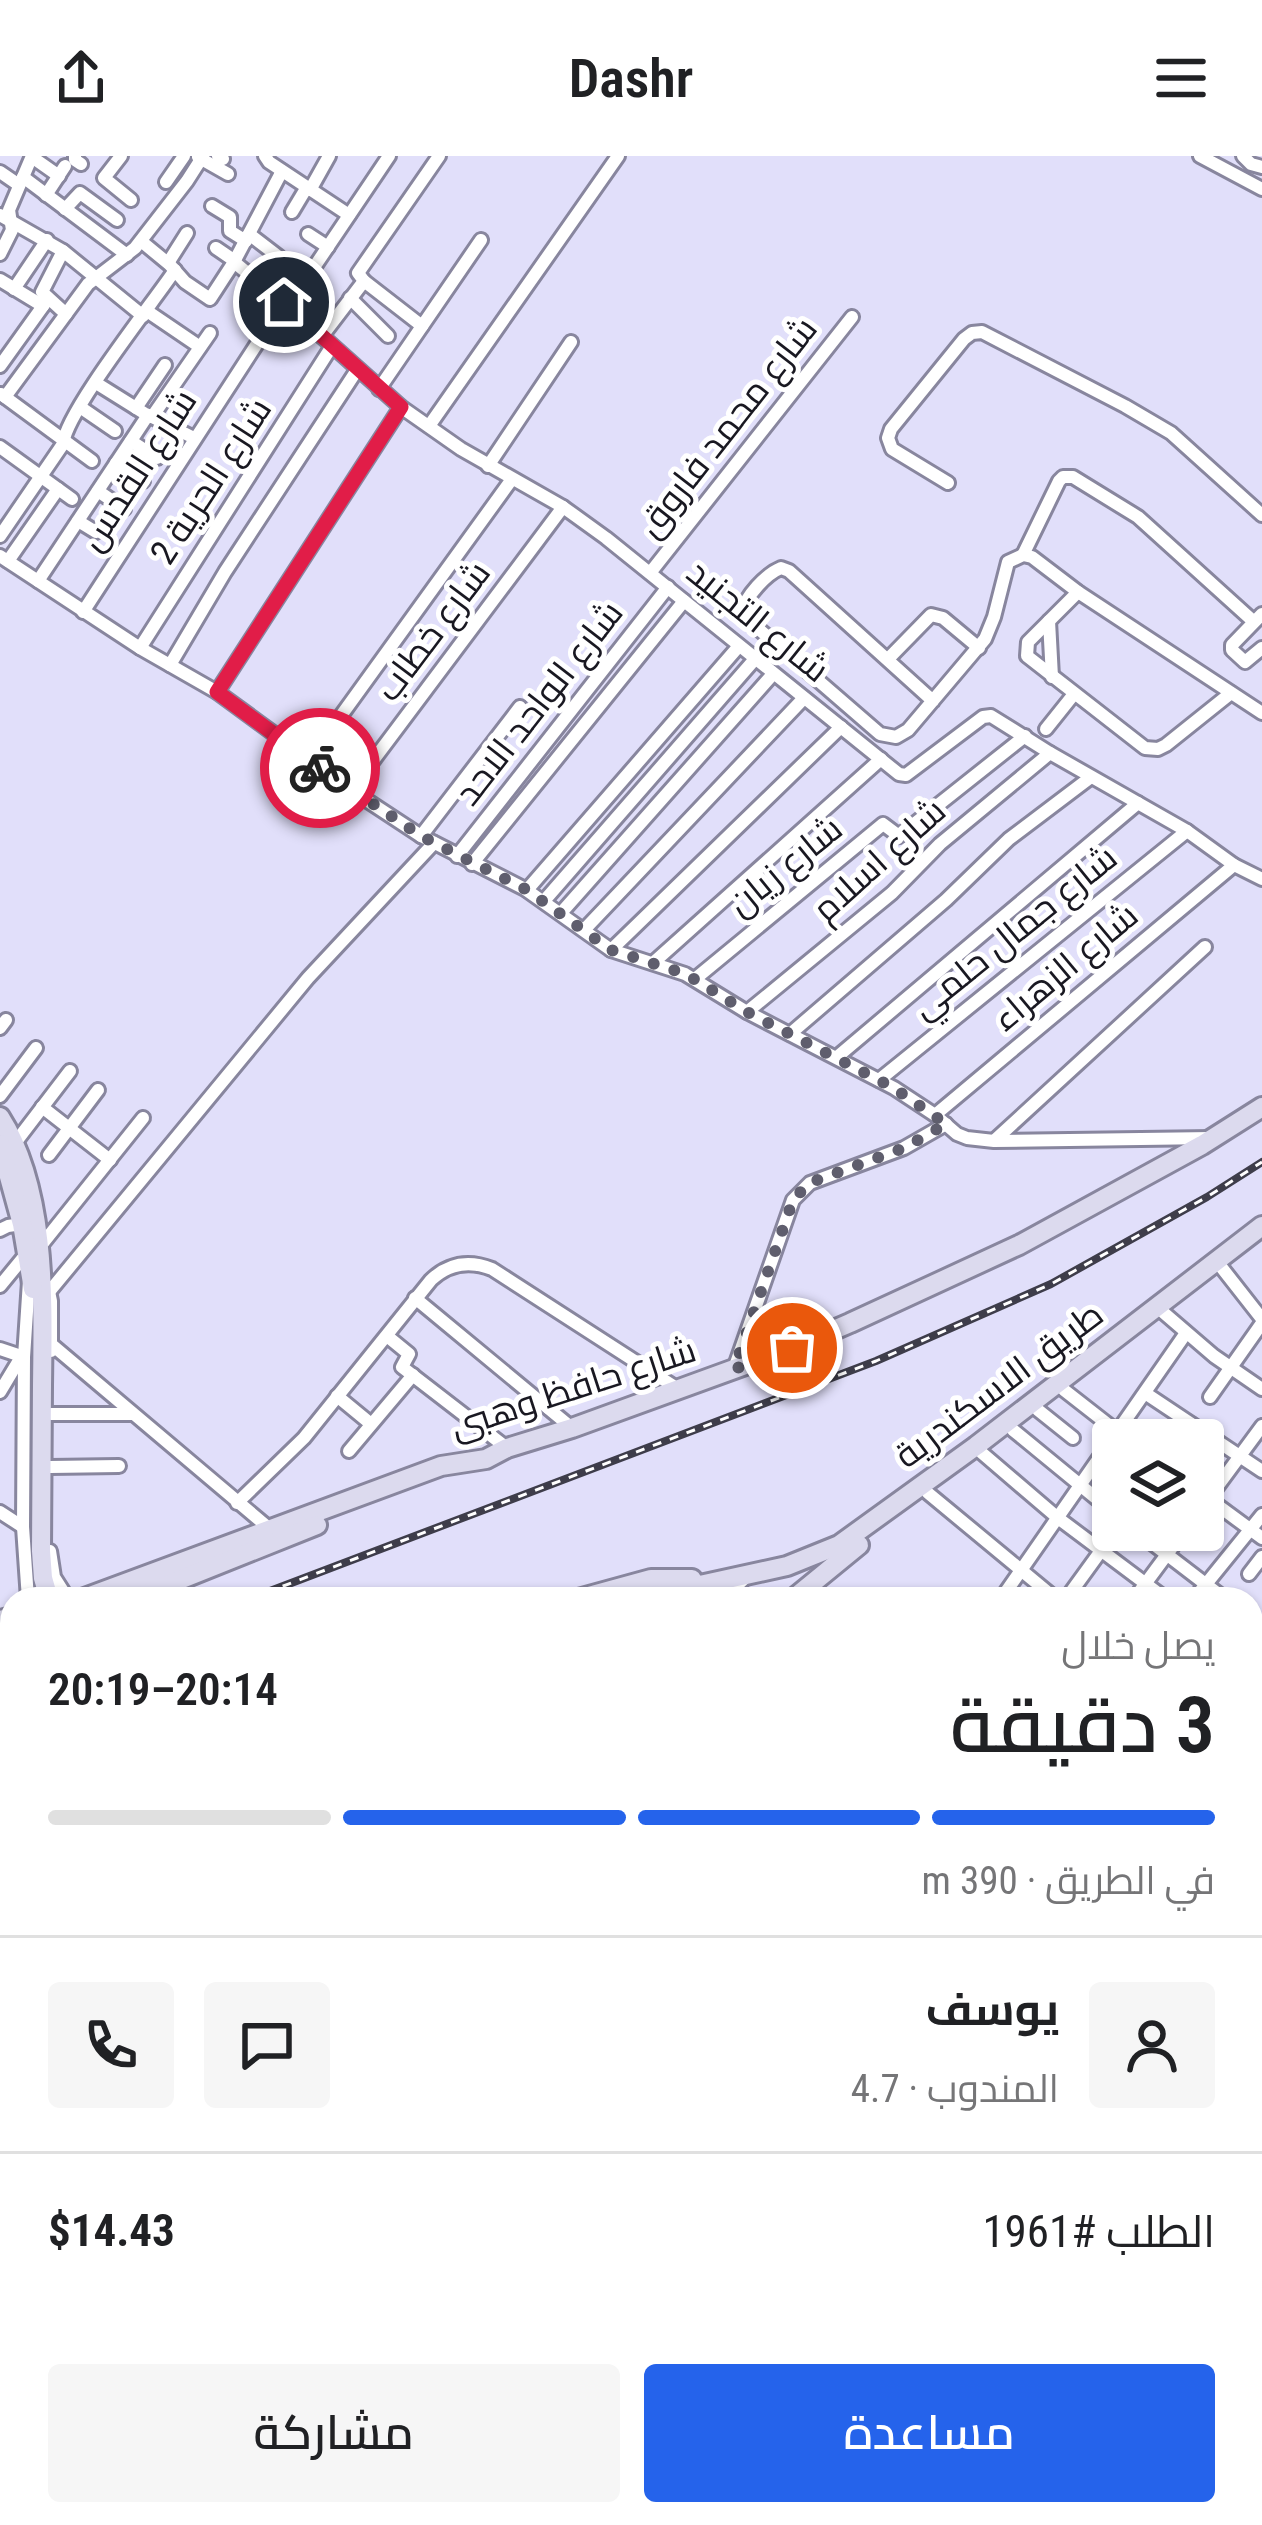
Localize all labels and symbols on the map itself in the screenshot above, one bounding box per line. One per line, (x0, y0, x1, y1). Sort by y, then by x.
pin (233, 251, 335, 353)
street label: شارع محمد فاروق (628, 309, 828, 547)
street label: شارع القدس (70, 382, 208, 560)
street label: شارع الحرية 2 (142, 390, 283, 574)
street label: شارع التجنيد (677, 551, 837, 693)
street label: شارع خطاب (367, 553, 502, 711)
street label: شارع الواحد الاحد (446, 592, 634, 815)
courier (260, 708, 380, 828)
street label: شارع اسلام (804, 789, 956, 933)
street label: شارع زيان (719, 807, 852, 927)
street label: شارع جمال حلمي (903, 836, 1130, 1033)
street label: شارع الزهراء (984, 894, 1148, 1042)
street label: طريق الاسكندرية (887, 1293, 1112, 1478)
pin (741, 1297, 843, 1399)
street label: شارع حافظ وهبى (445, 1329, 702, 1450)

